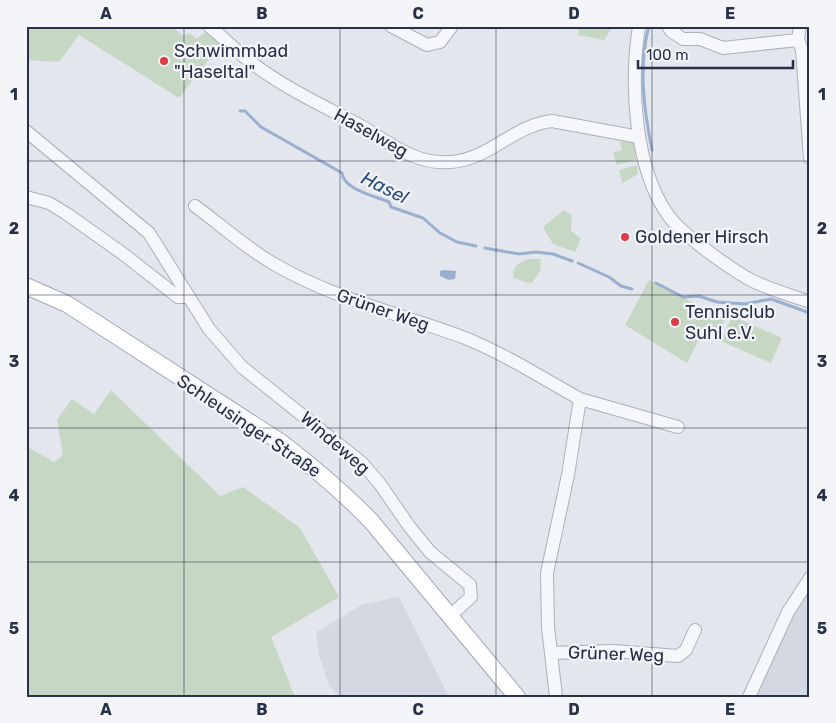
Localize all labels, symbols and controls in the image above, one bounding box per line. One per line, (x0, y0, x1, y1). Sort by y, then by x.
text: A (100, 4, 112, 23)
text: B (256, 4, 268, 23)
text: C (412, 4, 424, 23)
text: D (568, 4, 580, 23)
text: E (725, 4, 735, 23)
scale bar (638, 38, 794, 70)
place label: Schwimmbad "Haseltal" (174, 40, 288, 83)
text: 100 m (646, 46, 688, 64)
marker: Schwimmbad "Haseltal" (158, 55, 170, 67)
text: 1 (10, 85, 18, 104)
text: 1 (818, 85, 826, 104)
street label: Haselweg (330, 104, 412, 162)
water label: Hasel (357, 166, 412, 209)
text: 2 (9, 219, 19, 238)
text: 2 (817, 219, 827, 238)
place label: Goldener Hirsch (635, 226, 769, 248)
marker: Goldener Hirsch (619, 231, 631, 243)
street label: Grüner Weg (334, 284, 432, 336)
place label: Tennisclub Suhl e.V. (685, 301, 775, 344)
marker: Tennisclub Suhl e.V. (669, 316, 681, 328)
text: 3 (9, 352, 19, 371)
text: 3 (817, 352, 827, 371)
street label: Schleusinger Straße (173, 370, 325, 482)
street label: Windeweg (296, 407, 374, 479)
text: 4 (9, 486, 20, 505)
text: 4 (817, 486, 828, 505)
text: 5 (9, 619, 19, 638)
text: 5 (817, 619, 827, 638)
street label: Grüner Weg (567, 641, 665, 667)
text: A (100, 700, 112, 719)
text: B (256, 700, 268, 719)
text: C (412, 700, 424, 719)
text: D (568, 700, 580, 719)
text: E (725, 700, 735, 719)

